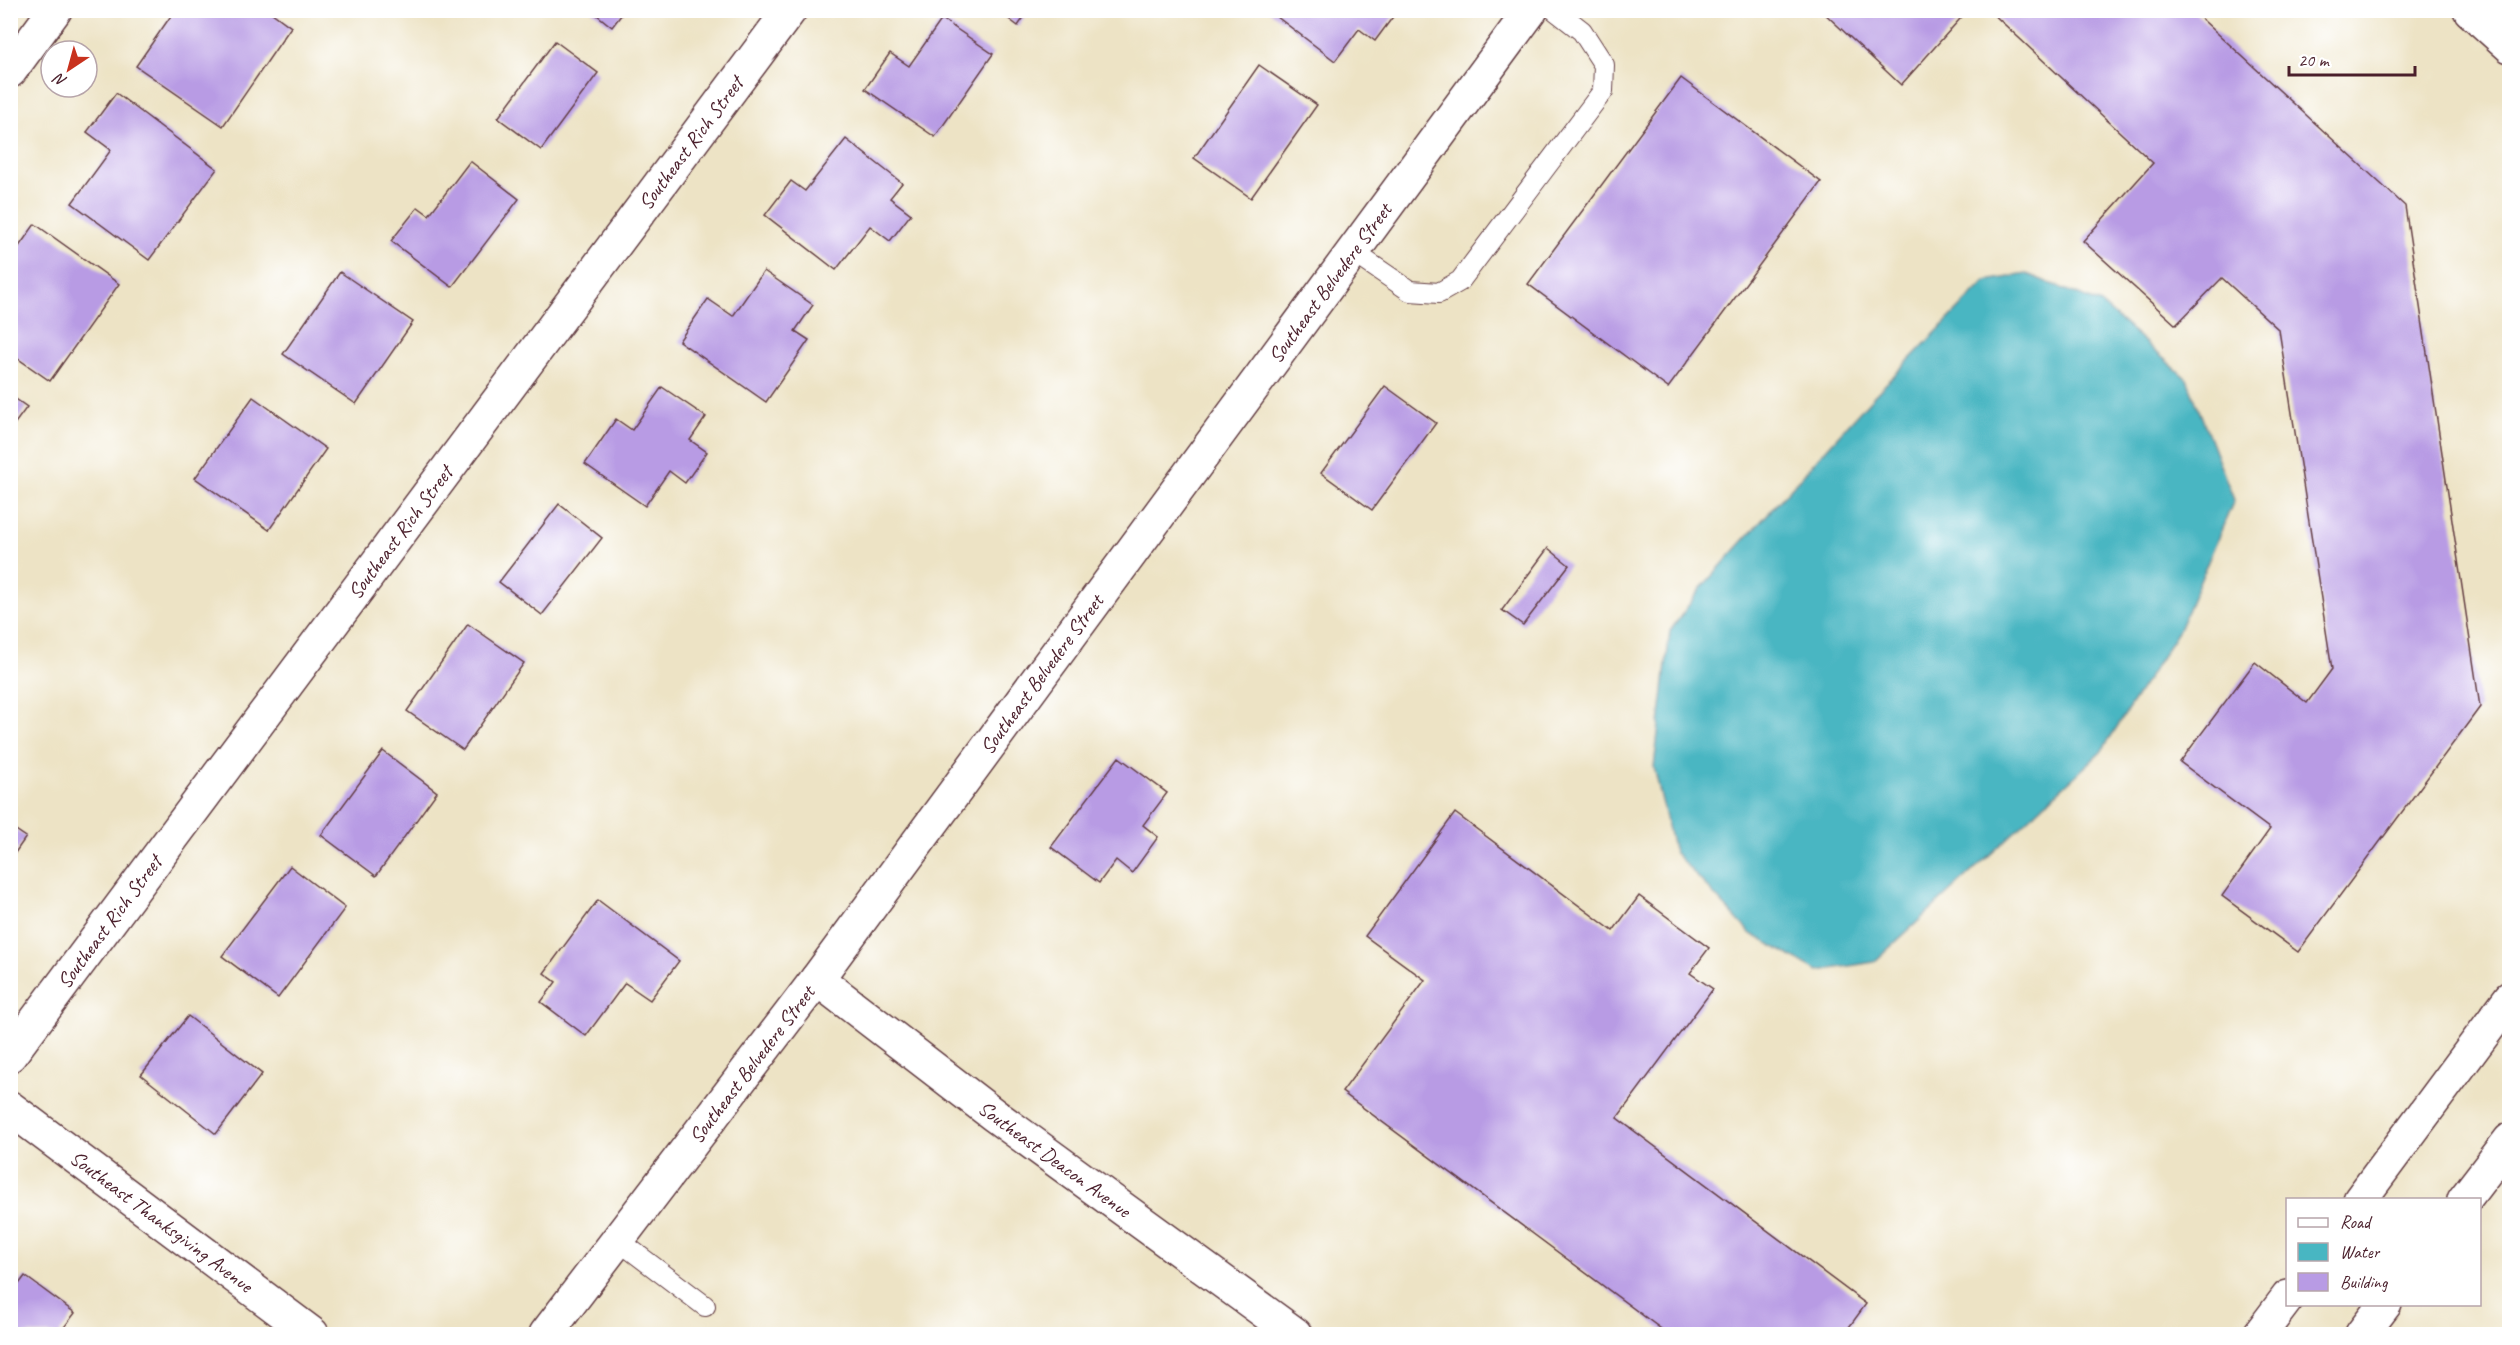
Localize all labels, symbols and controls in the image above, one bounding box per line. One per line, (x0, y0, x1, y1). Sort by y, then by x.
north arrow (39, 39, 99, 99)
scale bar (2289, 39, 2415, 77)
text: 20 m (2298, 49, 2331, 71)
text: N (48, 68, 71, 91)
street label: Southeast Rich Street (633, 69, 751, 215)
street label: Southeast Belvedere Street (1262, 196, 1398, 368)
street label: Southeast Rich Street (342, 458, 460, 604)
street label: Southeast Belvedere Street (974, 588, 1110, 759)
street label: Southeast Rich Street (51, 848, 169, 994)
street label: Southeast Belvedere Street (683, 979, 822, 1149)
street label: Southeast Deacon Avenue (973, 1095, 1138, 1224)
street label: Southeast Thanksgiving Avenue (65, 1144, 260, 1299)
legend (2286, 1198, 2481, 1306)
text: Road (2340, 1211, 2373, 1233)
text: Water (2340, 1241, 2381, 1263)
text: Building (2340, 1271, 2389, 1293)

